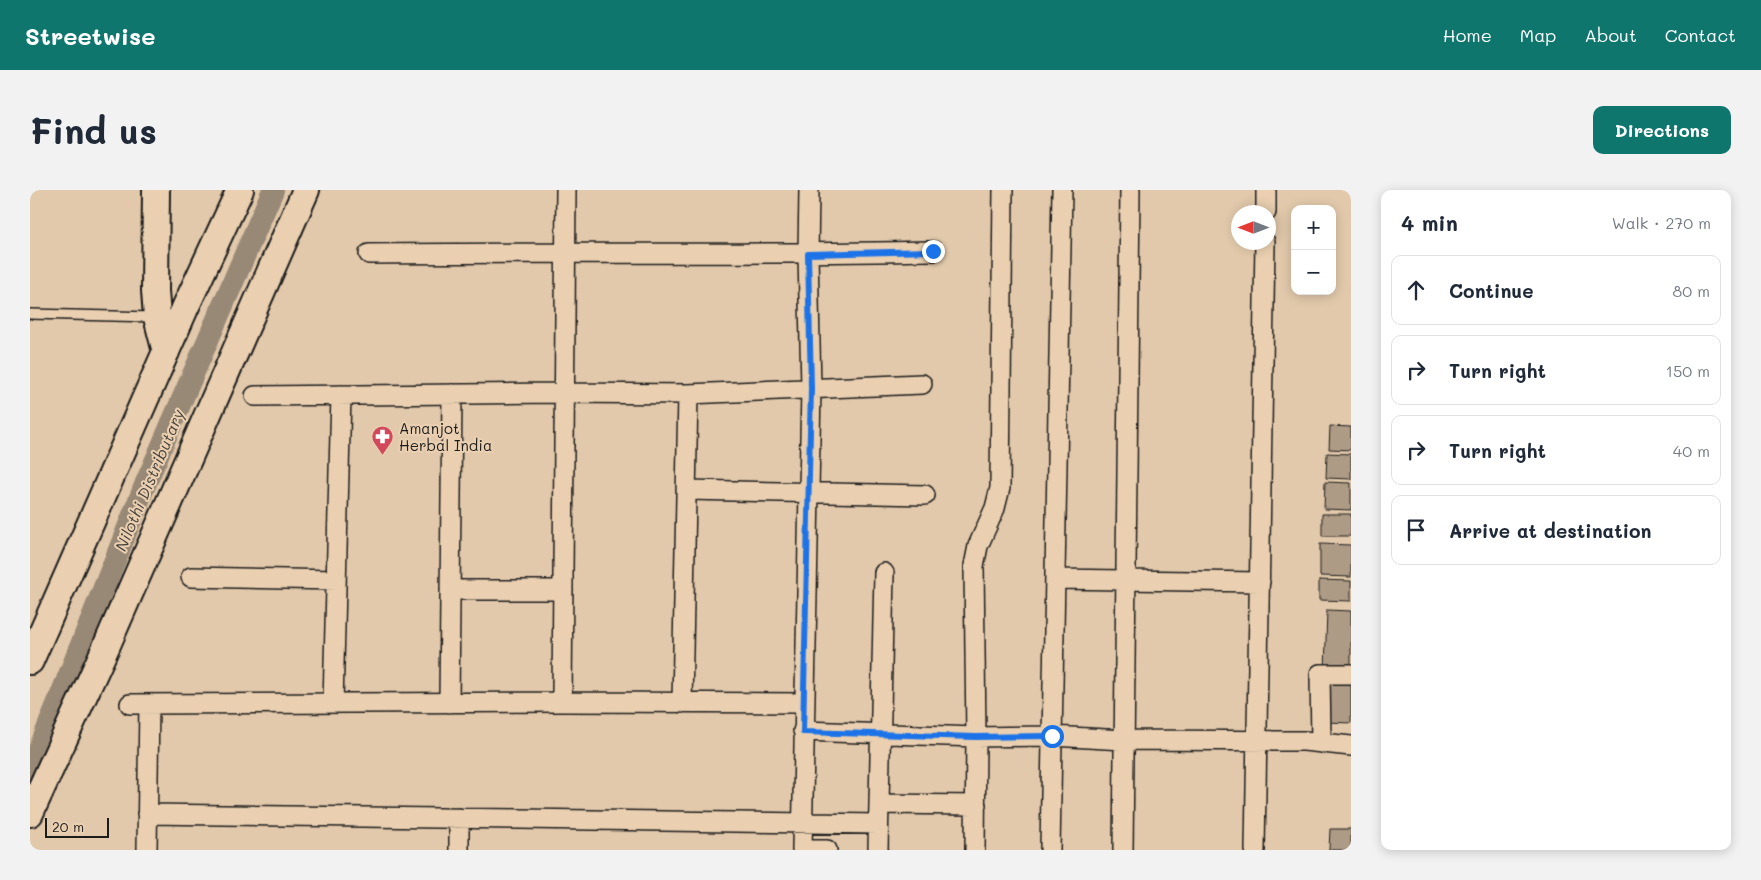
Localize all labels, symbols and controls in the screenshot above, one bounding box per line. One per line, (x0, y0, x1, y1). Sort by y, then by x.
text: Streetwise (25, 20, 155, 51)
text: Home (1443, 23, 1492, 47)
text: Map (1520, 23, 1556, 47)
text: About (1584, 23, 1637, 47)
text: Contact (1665, 23, 1736, 47)
button: Directions (1593, 106, 1731, 154)
text: Find us (30, 107, 157, 153)
north arrow (1231, 205, 1276, 250)
map controls (1291, 205, 1336, 295)
button: + (1291, 205, 1336, 250)
text: 4 min (1401, 209, 1458, 236)
text: Walk · 270 m (1612, 212, 1711, 233)
route end (922, 240, 945, 263)
button: − (1291, 250, 1336, 295)
icon: ahead (1402, 276, 1430, 304)
text: Continue (1449, 278, 1534, 303)
text: 80 m (1673, 280, 1710, 301)
icon: right (1402, 356, 1430, 384)
text: Turn right (1449, 358, 1546, 383)
text: 150 m (1666, 360, 1710, 381)
water label: Nilothi Distributary (110, 405, 189, 554)
place label: Amanjot Herbal India (399, 418, 492, 455)
pharmacy icon: Amanjot Herbal India (371, 425, 395, 456)
icon: right (1402, 436, 1430, 464)
text: Turn right (1449, 438, 1546, 463)
text: 40 m (1673, 440, 1710, 461)
icon: arrive (1402, 516, 1430, 544)
text: Arrive at destination (1449, 518, 1652, 543)
route start (1041, 725, 1064, 748)
scale bar (45, 815, 109, 838)
text: 20 m (52, 817, 84, 836)

